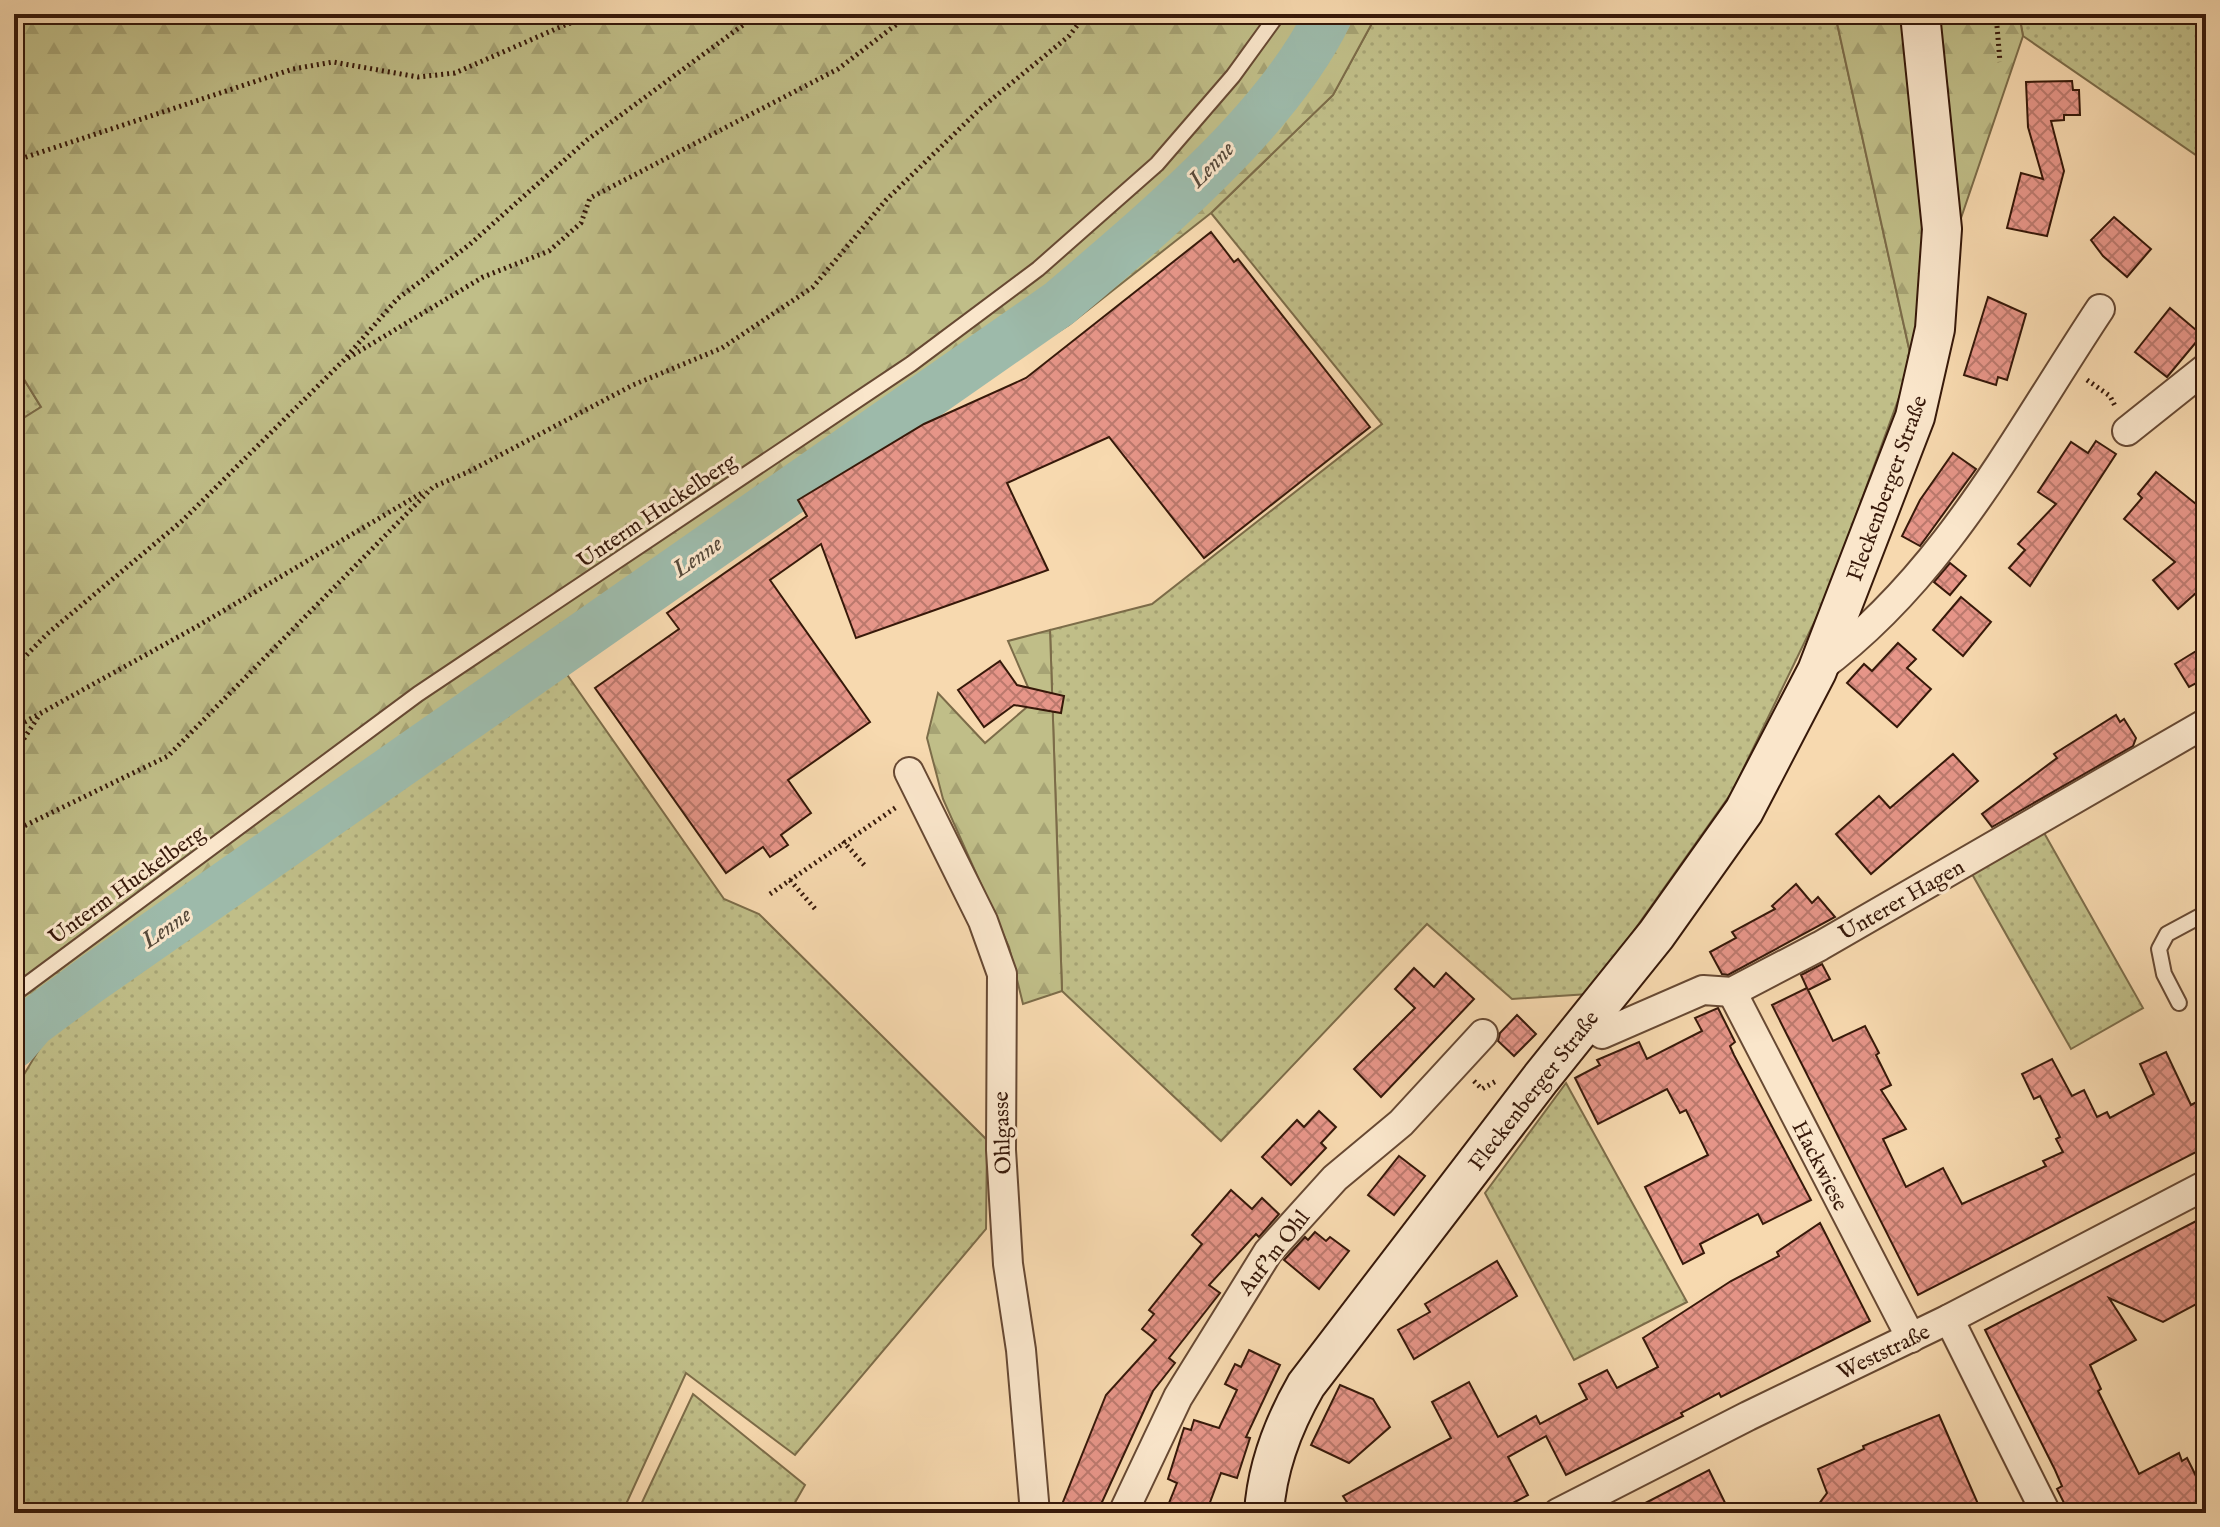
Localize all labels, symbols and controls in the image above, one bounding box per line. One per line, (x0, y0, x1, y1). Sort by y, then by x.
water label: Lenne (1181, 135, 1242, 196)
street label: Fleckenberger Straße (1841, 392, 1934, 585)
street label: Unterm Huckelberg (572, 447, 743, 575)
water label: Lenne (666, 529, 729, 586)
street label: Unterm Huckelberg (44, 819, 212, 952)
street label: Unterer Hagen (1834, 853, 1970, 948)
water label: Lenne (135, 900, 198, 957)
street label: Fleckenberger Straße (1463, 1006, 1606, 1177)
street label: Ohlgasse (988, 1091, 1018, 1175)
street label: Hackwiese (1785, 1116, 1854, 1216)
street label: Auf'm Ohl (1232, 1205, 1317, 1302)
street label: Weststraße (1833, 1318, 1935, 1387)

